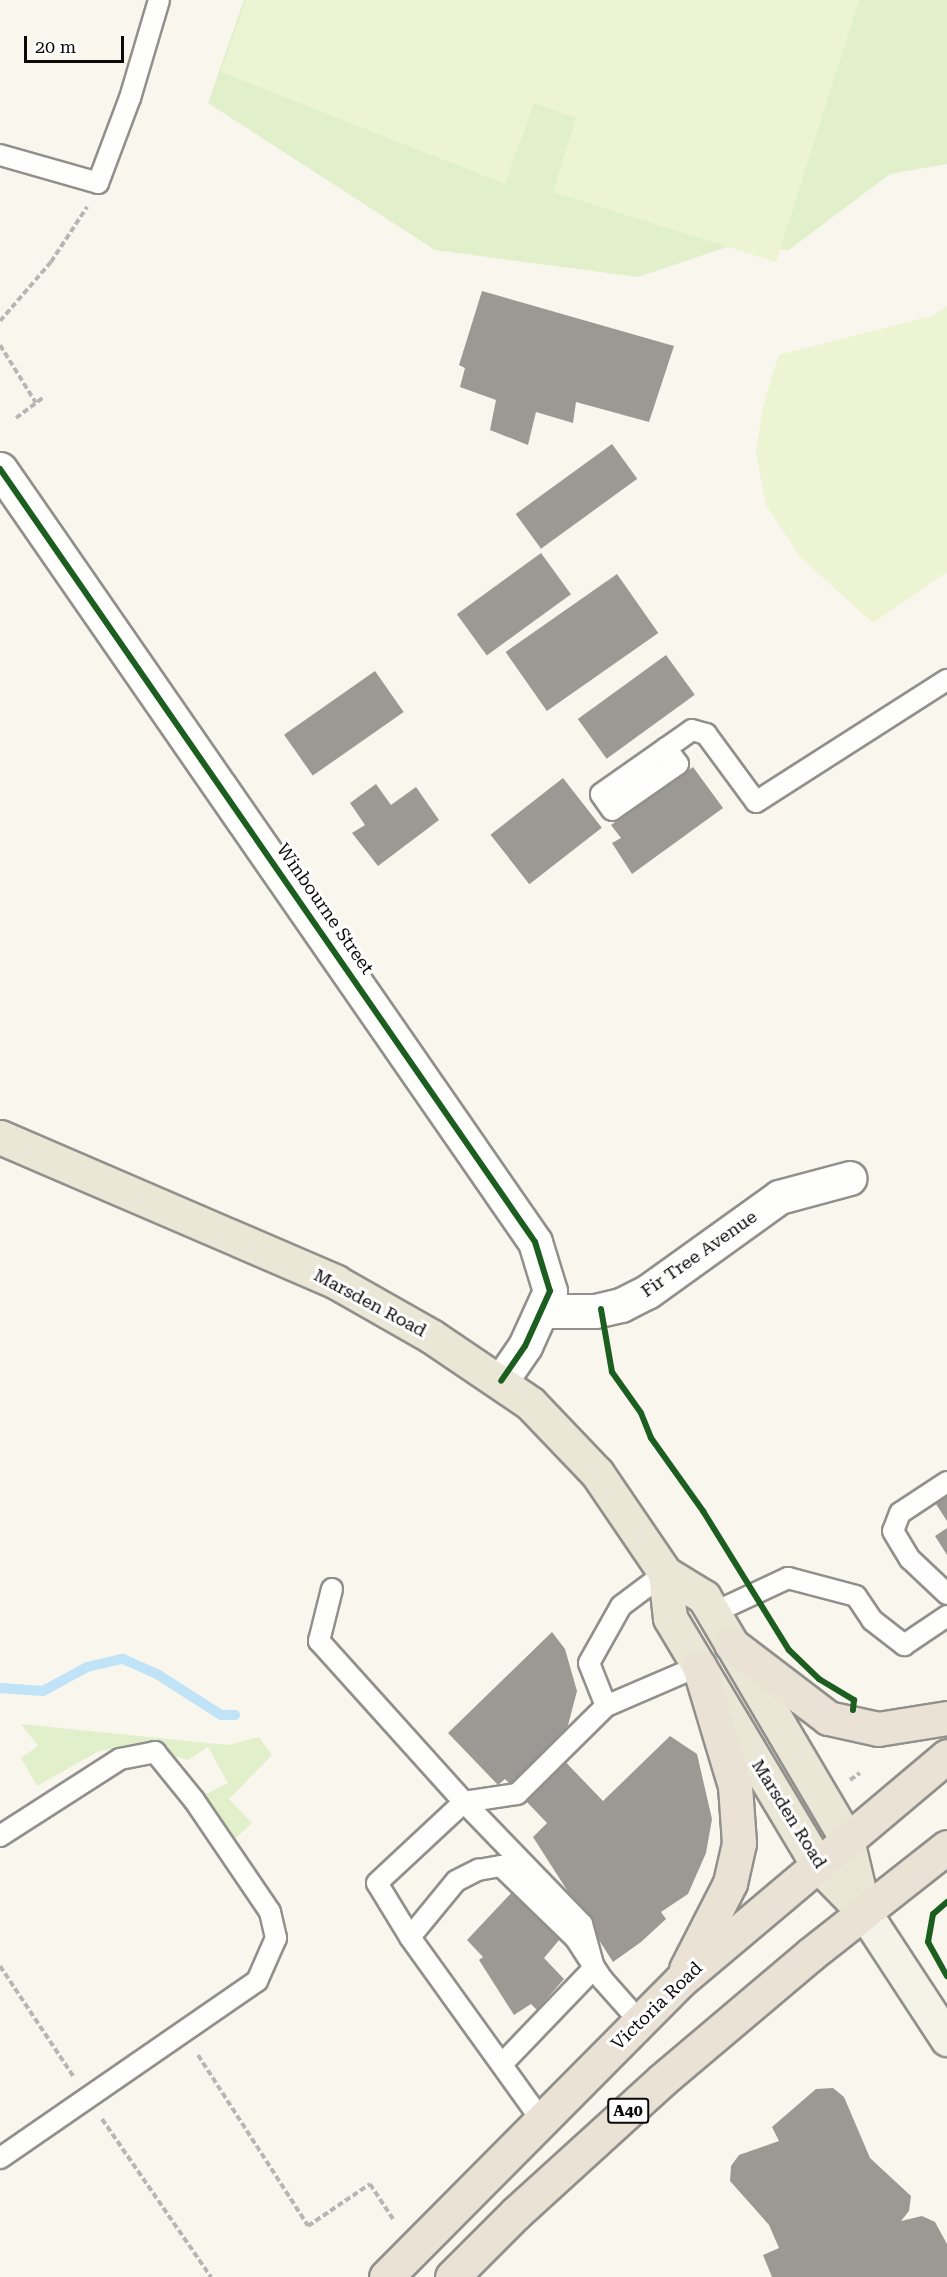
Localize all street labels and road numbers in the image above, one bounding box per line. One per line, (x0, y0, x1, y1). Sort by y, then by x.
street label: Winbourne Street (272, 840, 378, 978)
street label: Fir Tree Avenue (637, 1206, 761, 1302)
street label: Marsden Road (310, 1264, 430, 1342)
street label: Marsden Road (747, 1756, 831, 1872)
street label: Victoria Road (607, 1957, 707, 2055)
road number: A40 (607, 2098, 649, 2124)

